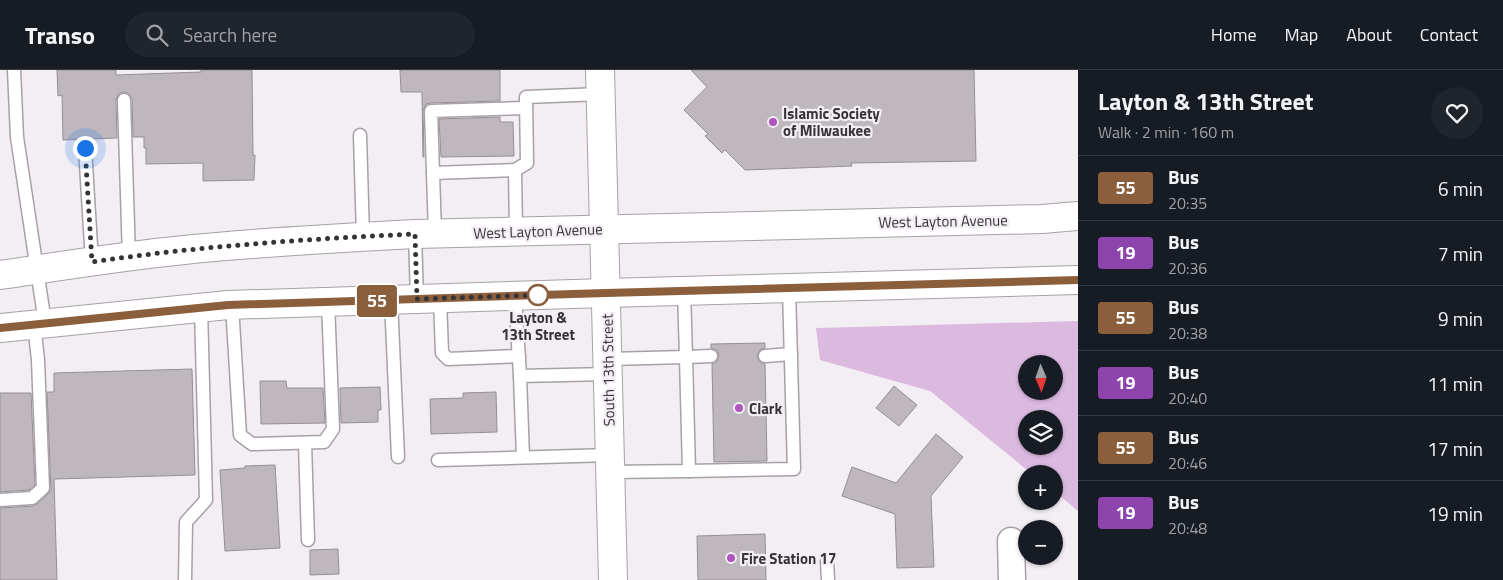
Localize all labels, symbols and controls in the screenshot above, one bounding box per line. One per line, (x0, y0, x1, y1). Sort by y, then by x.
search box (125, 12, 475, 57)
text: Transo (25, 17, 95, 53)
text: Search here (183, 20, 277, 49)
icon: search (143, 21, 171, 49)
text: Home (1211, 21, 1257, 48)
text: Map (1285, 21, 1318, 48)
text: About (1346, 21, 1392, 48)
text: Contact (1420, 21, 1478, 48)
text: Layton & 13th Street (1098, 83, 1314, 119)
button: heart (1431, 87, 1483, 139)
place label: Islamic Society of Milwaukee (783, 102, 880, 142)
marker: Islamic Society of Milwaukee (767, 116, 779, 128)
text: Walk · 2 min · 160 m (1098, 120, 1234, 144)
your location (73, 136, 98, 161)
text: Bus (1168, 162, 1199, 191)
text: 55 (1115, 174, 1136, 201)
text: 6 min (1438, 174, 1483, 203)
text: 20:35 (1168, 191, 1207, 215)
street label: West Layton Avenue (878, 208, 1008, 234)
street label: West Layton Avenue (473, 217, 603, 245)
text: Bus (1168, 227, 1199, 256)
text: 19 (1115, 239, 1136, 266)
text: 7 min (1438, 239, 1483, 268)
text: 20:36 (1168, 256, 1207, 280)
marker: Layton & 13th Street (527, 284, 549, 306)
line badge: 55 (354, 285, 400, 317)
text: 55 (367, 287, 387, 314)
text: Bus (1168, 292, 1199, 321)
text: 55 (1115, 304, 1136, 331)
text: 9 min (1438, 304, 1483, 333)
place label: Layton & 13th Street (501, 306, 575, 346)
street label: South 13th Street (596, 313, 620, 427)
text: 20:38 (1168, 321, 1207, 345)
north arrow (1018, 355, 1062, 400)
map controls (1018, 355, 1063, 565)
text: Bus (1168, 357, 1199, 386)
text: 19 (1115, 369, 1136, 396)
text: 11 min (1427, 369, 1483, 398)
text: 20:40 (1168, 386, 1207, 410)
place label: Clark (749, 397, 782, 420)
marker: Clark (733, 402, 745, 414)
button: layers (1018, 410, 1063, 455)
text: Bus (1168, 422, 1199, 451)
text: 55 (1115, 434, 1136, 461)
text: 17 min (1427, 434, 1483, 463)
text: 20:46 (1168, 451, 1207, 475)
button: + (1018, 465, 1063, 510)
text: Bus (1168, 487, 1199, 516)
text: 19 (1115, 499, 1136, 526)
text: 19 min (1427, 499, 1483, 528)
text: 20:48 (1168, 516, 1207, 540)
button: − (1018, 520, 1063, 565)
place label: Fire Station 17 (741, 547, 836, 570)
marker: Fire Station 17 (725, 552, 737, 564)

